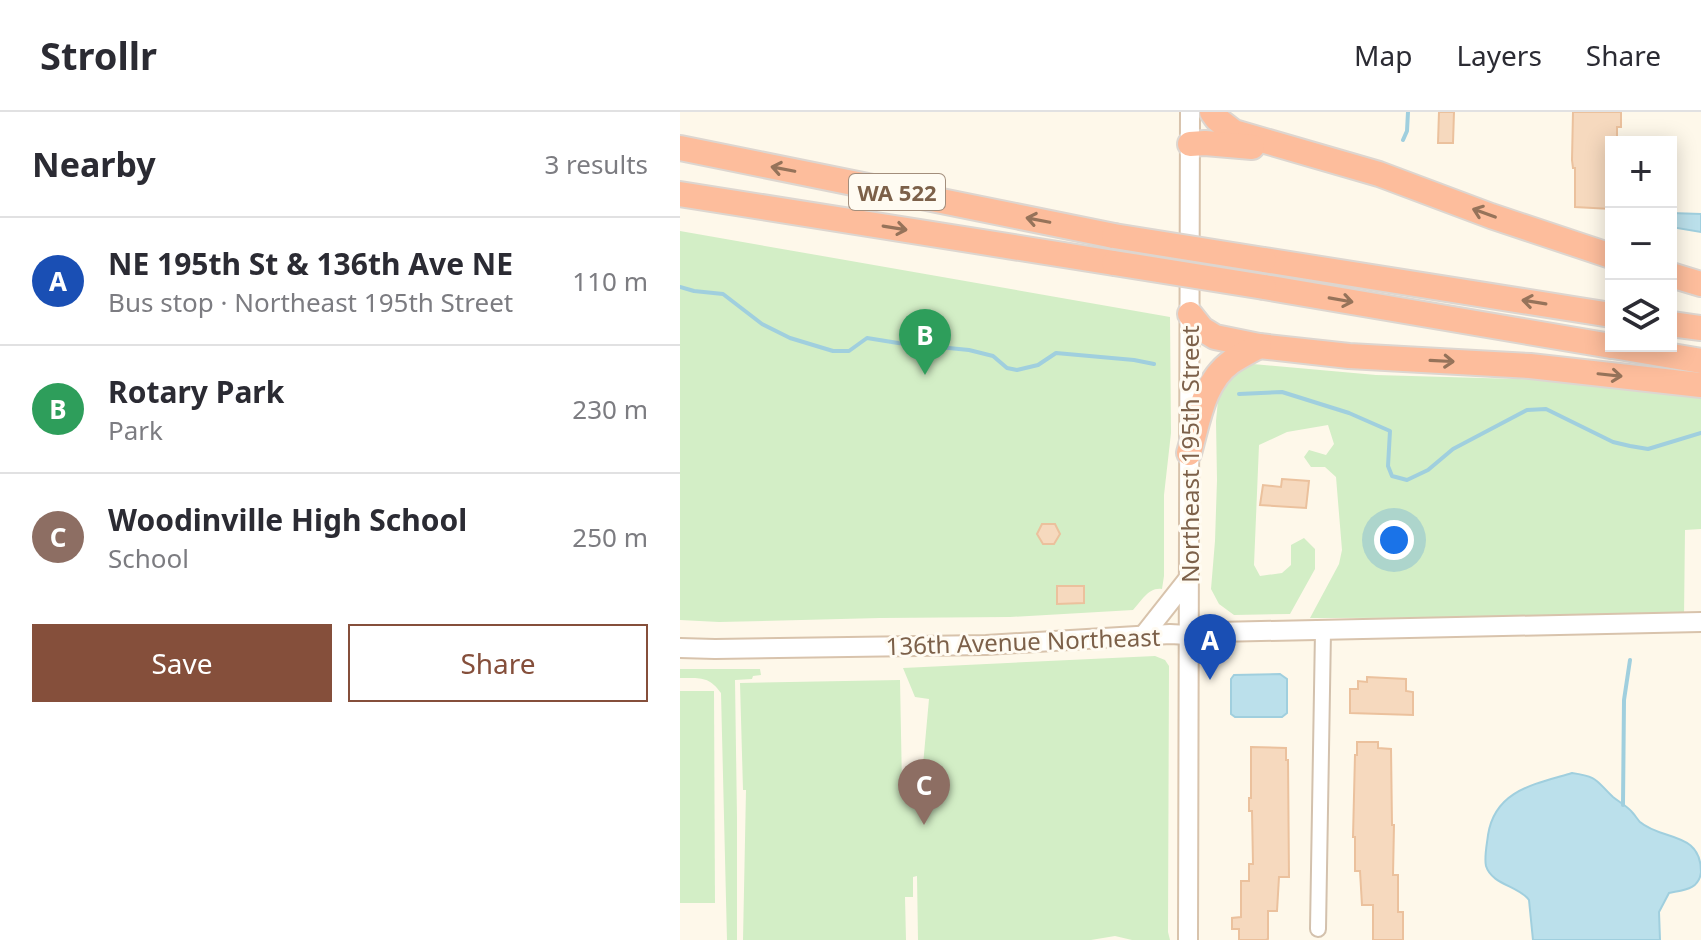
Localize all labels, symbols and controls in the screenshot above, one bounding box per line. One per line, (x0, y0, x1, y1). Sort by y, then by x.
text: Strollr (40, 29, 157, 81)
text: Map (1354, 36, 1412, 74)
text: Layers (1456, 36, 1542, 74)
text: Share (1586, 36, 1661, 74)
map controls (1605, 136, 1677, 352)
button: + (1605, 136, 1677, 208)
text: Nearby (32, 141, 156, 187)
text: 3 results (544, 146, 648, 182)
one-way arrow (771, 160, 796, 175)
road number: WA 522 (849, 174, 945, 210)
one-way arrow (1472, 205, 1497, 219)
button: − (1605, 208, 1677, 280)
one-way arrow (1026, 212, 1051, 227)
one-way arrow (882, 222, 907, 237)
text: NE 195th St & 136th Ave NE (108, 243, 513, 284)
text: A (49, 263, 67, 299)
text: 110 m (572, 263, 648, 299)
button: layers (1605, 280, 1677, 352)
text: Bus stop · Northeast 195th Street (108, 284, 513, 320)
one-way arrow (1328, 293, 1353, 308)
one-way arrow (1522, 294, 1547, 309)
pin: B (899, 309, 951, 375)
street label: Northeast 195th Street (1173, 325, 1206, 583)
one-way arrow (1428, 354, 1455, 369)
one-way arrow (1596, 368, 1623, 383)
text: Rotary Park (108, 371, 284, 412)
text: B (49, 391, 67, 427)
text: 230 m (572, 391, 648, 427)
text: Park (108, 412, 163, 448)
text: Woodinville High School (108, 499, 467, 540)
text: C (50, 519, 66, 555)
text: 250 m (572, 519, 648, 555)
your location (1374, 520, 1414, 560)
text: School (108, 540, 189, 576)
pin: A (1184, 614, 1236, 680)
street label: 136th Avenue Northeast (885, 620, 1161, 662)
button: Save (32, 624, 332, 702)
button: Share (348, 624, 648, 702)
pin: C (898, 759, 950, 825)

